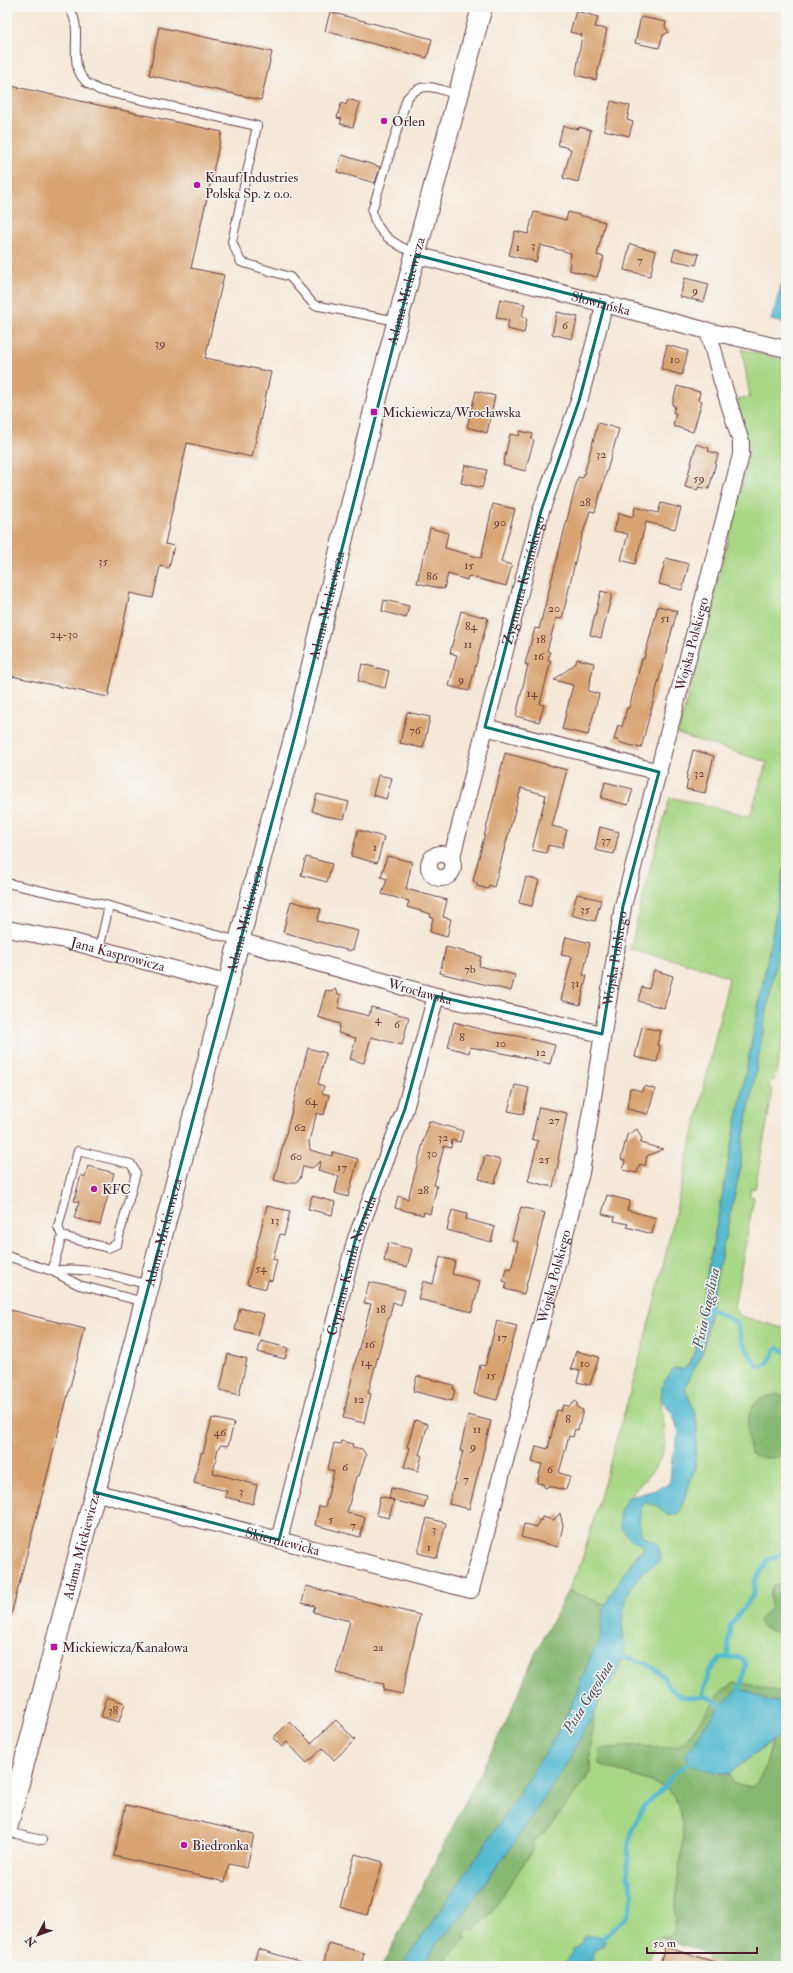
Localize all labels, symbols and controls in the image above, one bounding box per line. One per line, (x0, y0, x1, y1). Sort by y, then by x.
place label: Orlen (392, 113, 425, 130)
marker: Orlen (379, 116, 389, 126)
place label: Knauf Industries Polska Sp. z o.o. (205, 169, 299, 203)
marker: Knauf Industries Polska Sp. z o.o. (192, 180, 202, 190)
street label: Adama Mickiewicza (383, 235, 429, 348)
house number: 3 (531, 238, 535, 253)
house number: 1 (516, 240, 520, 255)
house number: 7 (637, 253, 643, 268)
house number: 9 (691, 283, 698, 298)
street label: Słowiańska (569, 288, 632, 319)
house number: 6 (562, 318, 569, 333)
house number: 39 (155, 336, 165, 351)
house number: 10 (670, 352, 680, 367)
place label: Mickiewicza/Wrocławska (382, 404, 521, 421)
marker: Mickiewicza/Wrocławska (369, 407, 379, 417)
house number: 32 (596, 447, 606, 462)
house number: 59 (693, 471, 705, 486)
house number: 28 (579, 495, 591, 510)
street label: Zygmunta Krasińskiego (499, 514, 549, 647)
house number: 90 (493, 515, 506, 530)
street label: Adama Mickiewicza (305, 549, 349, 662)
house number: 35 (98, 554, 109, 569)
house number: 15 (464, 558, 474, 573)
house number: 86 (426, 569, 439, 584)
street label: Wojska Polskiego (671, 595, 712, 694)
house number: 20 (548, 601, 560, 616)
house number: 51 (660, 611, 670, 626)
house number: 84 (465, 619, 478, 634)
house number: 24-30 (50, 627, 78, 642)
house number: 18 (536, 632, 546, 647)
house number: 11 (464, 637, 472, 652)
house number: 16 (534, 649, 545, 664)
house number: 9 (457, 672, 464, 687)
house number: 14 (527, 686, 538, 701)
house number: 76 (409, 723, 422, 738)
house number: 32 (694, 766, 704, 781)
house number: 37 (601, 833, 612, 848)
house number: 1 (373, 840, 377, 855)
street label: Adama Mickiewicza (223, 863, 268, 975)
house number: 35 (580, 902, 591, 917)
street label: Wojska Polskiego (599, 910, 631, 1008)
street label: Jana Kasprowicza (68, 933, 167, 975)
house number: 7b (464, 962, 476, 977)
street label: Wrocławska (385, 975, 454, 1008)
house number: 31 (571, 976, 579, 991)
house number: 4 (375, 1012, 382, 1027)
house number: 6 (394, 1017, 401, 1032)
house number: 8 (459, 1030, 465, 1045)
house number: 10 (496, 1036, 506, 1051)
house number: 12 (536, 1045, 546, 1060)
house number: 64 (305, 1094, 318, 1109)
house number: 27 (548, 1113, 560, 1128)
house number: 62 (294, 1120, 306, 1135)
house number: 32 (438, 1130, 448, 1145)
house number: 30 (427, 1146, 437, 1161)
house number: 60 (290, 1149, 302, 1164)
house number: 25 (538, 1152, 550, 1167)
house number: 17 (337, 1160, 347, 1175)
street label: Adama Mickiewicza (141, 1176, 186, 1289)
place label: KFC (102, 1181, 131, 1198)
house number: 28 (417, 1183, 429, 1198)
marker: KFC (89, 1184, 99, 1194)
street label: Cypriana Kamila Norwida (323, 1193, 381, 1338)
house number: 13 (271, 1213, 279, 1228)
street label: Wojska Polskiego (534, 1228, 575, 1326)
house number: 54 (255, 1261, 267, 1276)
water label: Pisia Gągolina (688, 1266, 724, 1351)
house number: 18 (376, 1302, 386, 1317)
house number: 17 (497, 1330, 507, 1345)
house number: 16 (365, 1337, 376, 1352)
house number: 14 (361, 1355, 372, 1370)
house number: 10 (580, 1356, 590, 1371)
house number: 15 (486, 1368, 496, 1383)
house number: 12 (354, 1392, 364, 1407)
house number: 8 (565, 1412, 571, 1427)
house number: 11 (473, 1422, 481, 1437)
house number: 46 (214, 1425, 227, 1440)
house number: 9 (469, 1439, 476, 1454)
house number: 6 (342, 1460, 349, 1475)
house number: 6 (547, 1462, 554, 1477)
house number: 7 (463, 1472, 469, 1487)
house number: 3 (239, 1484, 243, 1499)
street label: Adama Mickiewicza (59, 1490, 104, 1602)
house number: 5 (328, 1512, 334, 1527)
house number: 7 (350, 1518, 356, 1533)
house number: 3 (432, 1522, 436, 1537)
street label: Skierniewicka (244, 1524, 322, 1559)
house number: 1 (427, 1540, 431, 1555)
place label: Mickiewicza/Kanałowa (62, 1639, 188, 1656)
house number: 2a (372, 1640, 385, 1655)
marker: Mickiewicza/Kanałowa (49, 1642, 59, 1652)
water label: Pisia Gągolina (558, 1657, 618, 1738)
house number: 38 (108, 1703, 118, 1718)
place label: Biedronka (192, 1837, 249, 1854)
marker: Biedronka (179, 1840, 189, 1850)
north arrow (18, 1915, 58, 1955)
scale bar (647, 1929, 757, 1955)
text: N (22, 1932, 40, 1950)
text: 50 m (653, 1936, 677, 1951)

